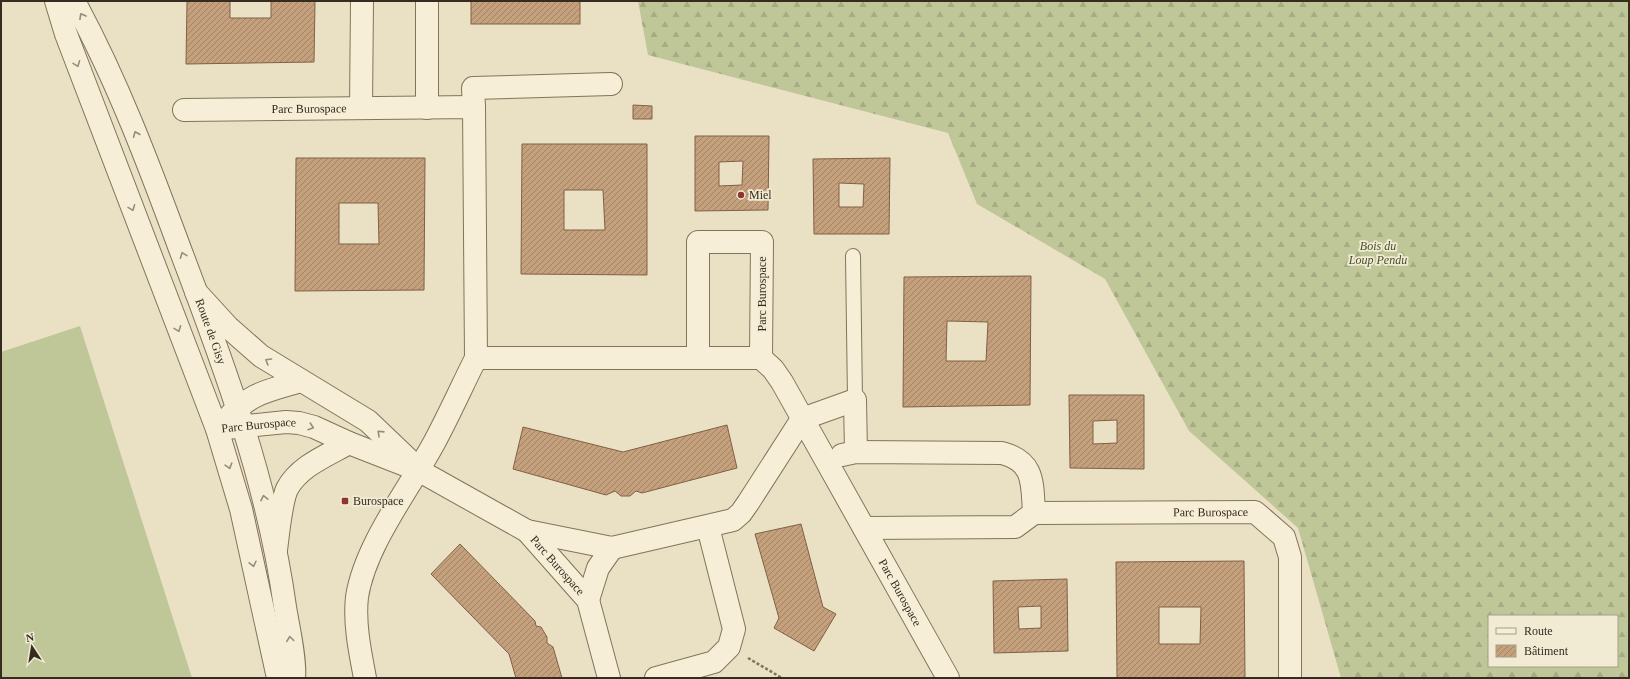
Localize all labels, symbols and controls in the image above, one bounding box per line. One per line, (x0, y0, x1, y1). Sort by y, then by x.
one-way arrow (79, 13, 86, 20)
one-way arrow (73, 61, 81, 68)
street label: Parc Burospace (271, 101, 347, 116)
one-way arrow (132, 130, 140, 137)
place label: Miel (749, 188, 772, 202)
marker: Miel (736, 190, 746, 200)
one-way arrow (127, 204, 135, 211)
park label: Bois du Loup Pendu (1348, 239, 1407, 267)
one-way arrow (179, 252, 187, 259)
street label: Parc Burospace (755, 257, 769, 331)
street label: Route de Gisy (192, 297, 229, 366)
one-way arrow (174, 326, 182, 333)
one-way arrow (265, 358, 272, 365)
street label: Parc Burospace (221, 415, 297, 436)
one-way arrow (308, 422, 315, 430)
one-way arrow (377, 430, 385, 438)
one-way arrow (224, 463, 233, 470)
place label: Burospace (353, 494, 404, 508)
one-way arrow (261, 495, 269, 501)
marker: Burospace (340, 496, 350, 506)
street label: Parc Burospace (1173, 505, 1248, 519)
street label: Parc Burospace (527, 533, 588, 598)
street label: Parc Burospace (876, 556, 924, 629)
one-way arrow (249, 561, 257, 568)
legend (1488, 615, 1618, 667)
text: Route (1524, 624, 1553, 638)
north arrow (12, 627, 52, 667)
text: N (25, 631, 35, 644)
one-way arrow (286, 636, 295, 643)
text: Bâtiment (1524, 644, 1569, 658)

